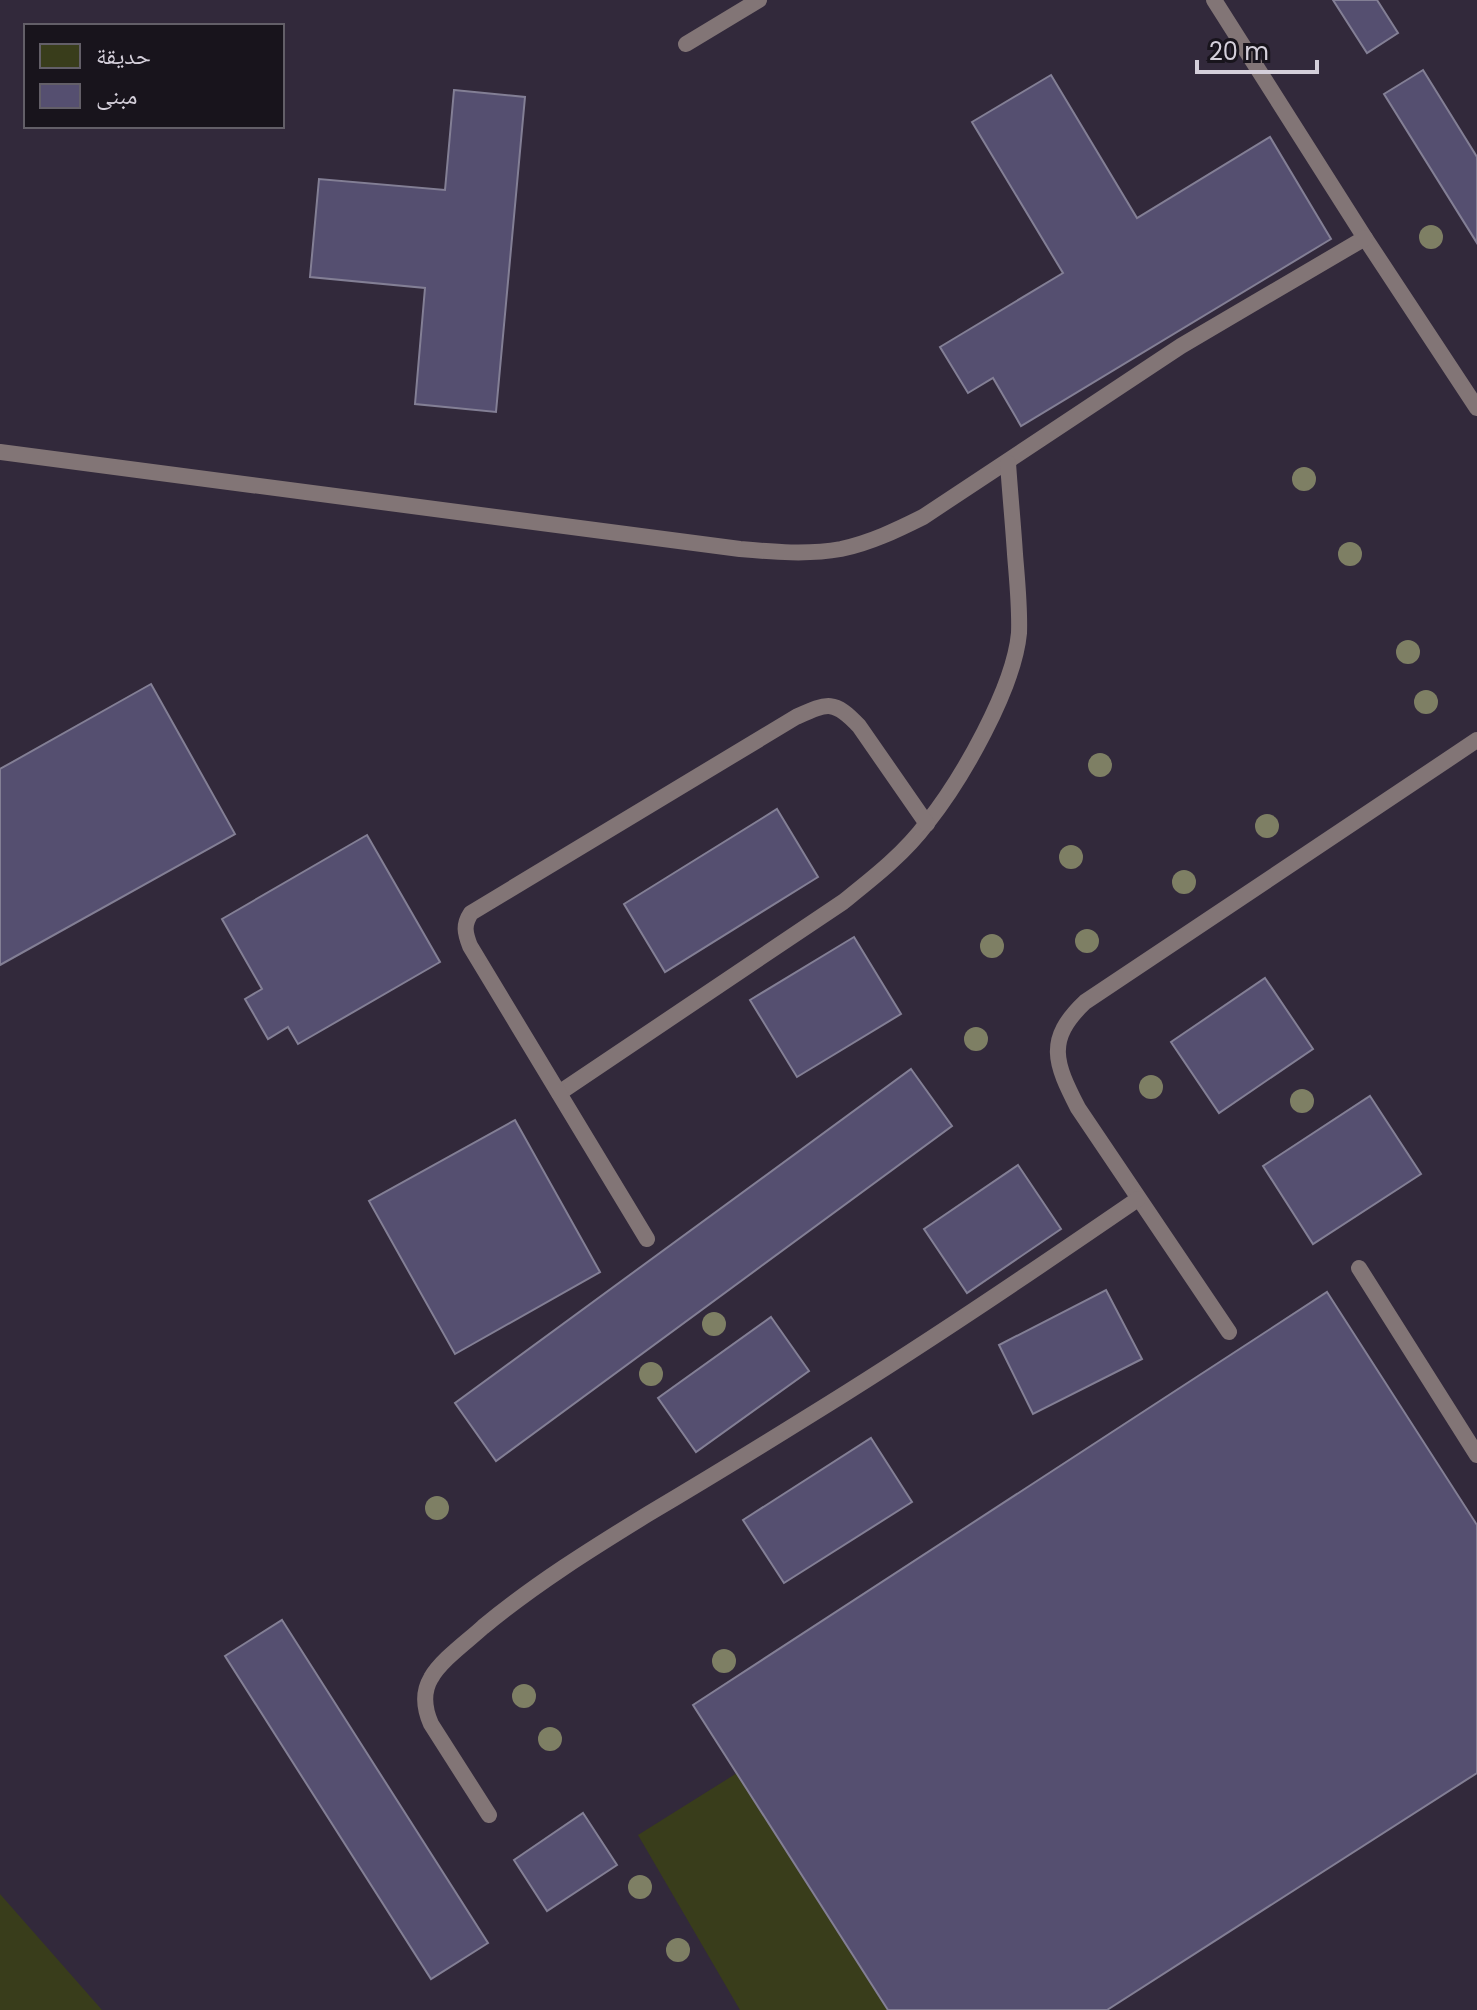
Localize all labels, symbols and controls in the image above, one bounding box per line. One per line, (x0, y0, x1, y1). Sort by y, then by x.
legend (24, 24, 284, 128)
scale bar (1197, 24, 1317, 74)
text: 20 m (1209, 35, 1269, 68)
text: حديقة (96, 39, 151, 72)
text: مبنى (96, 79, 137, 112)

